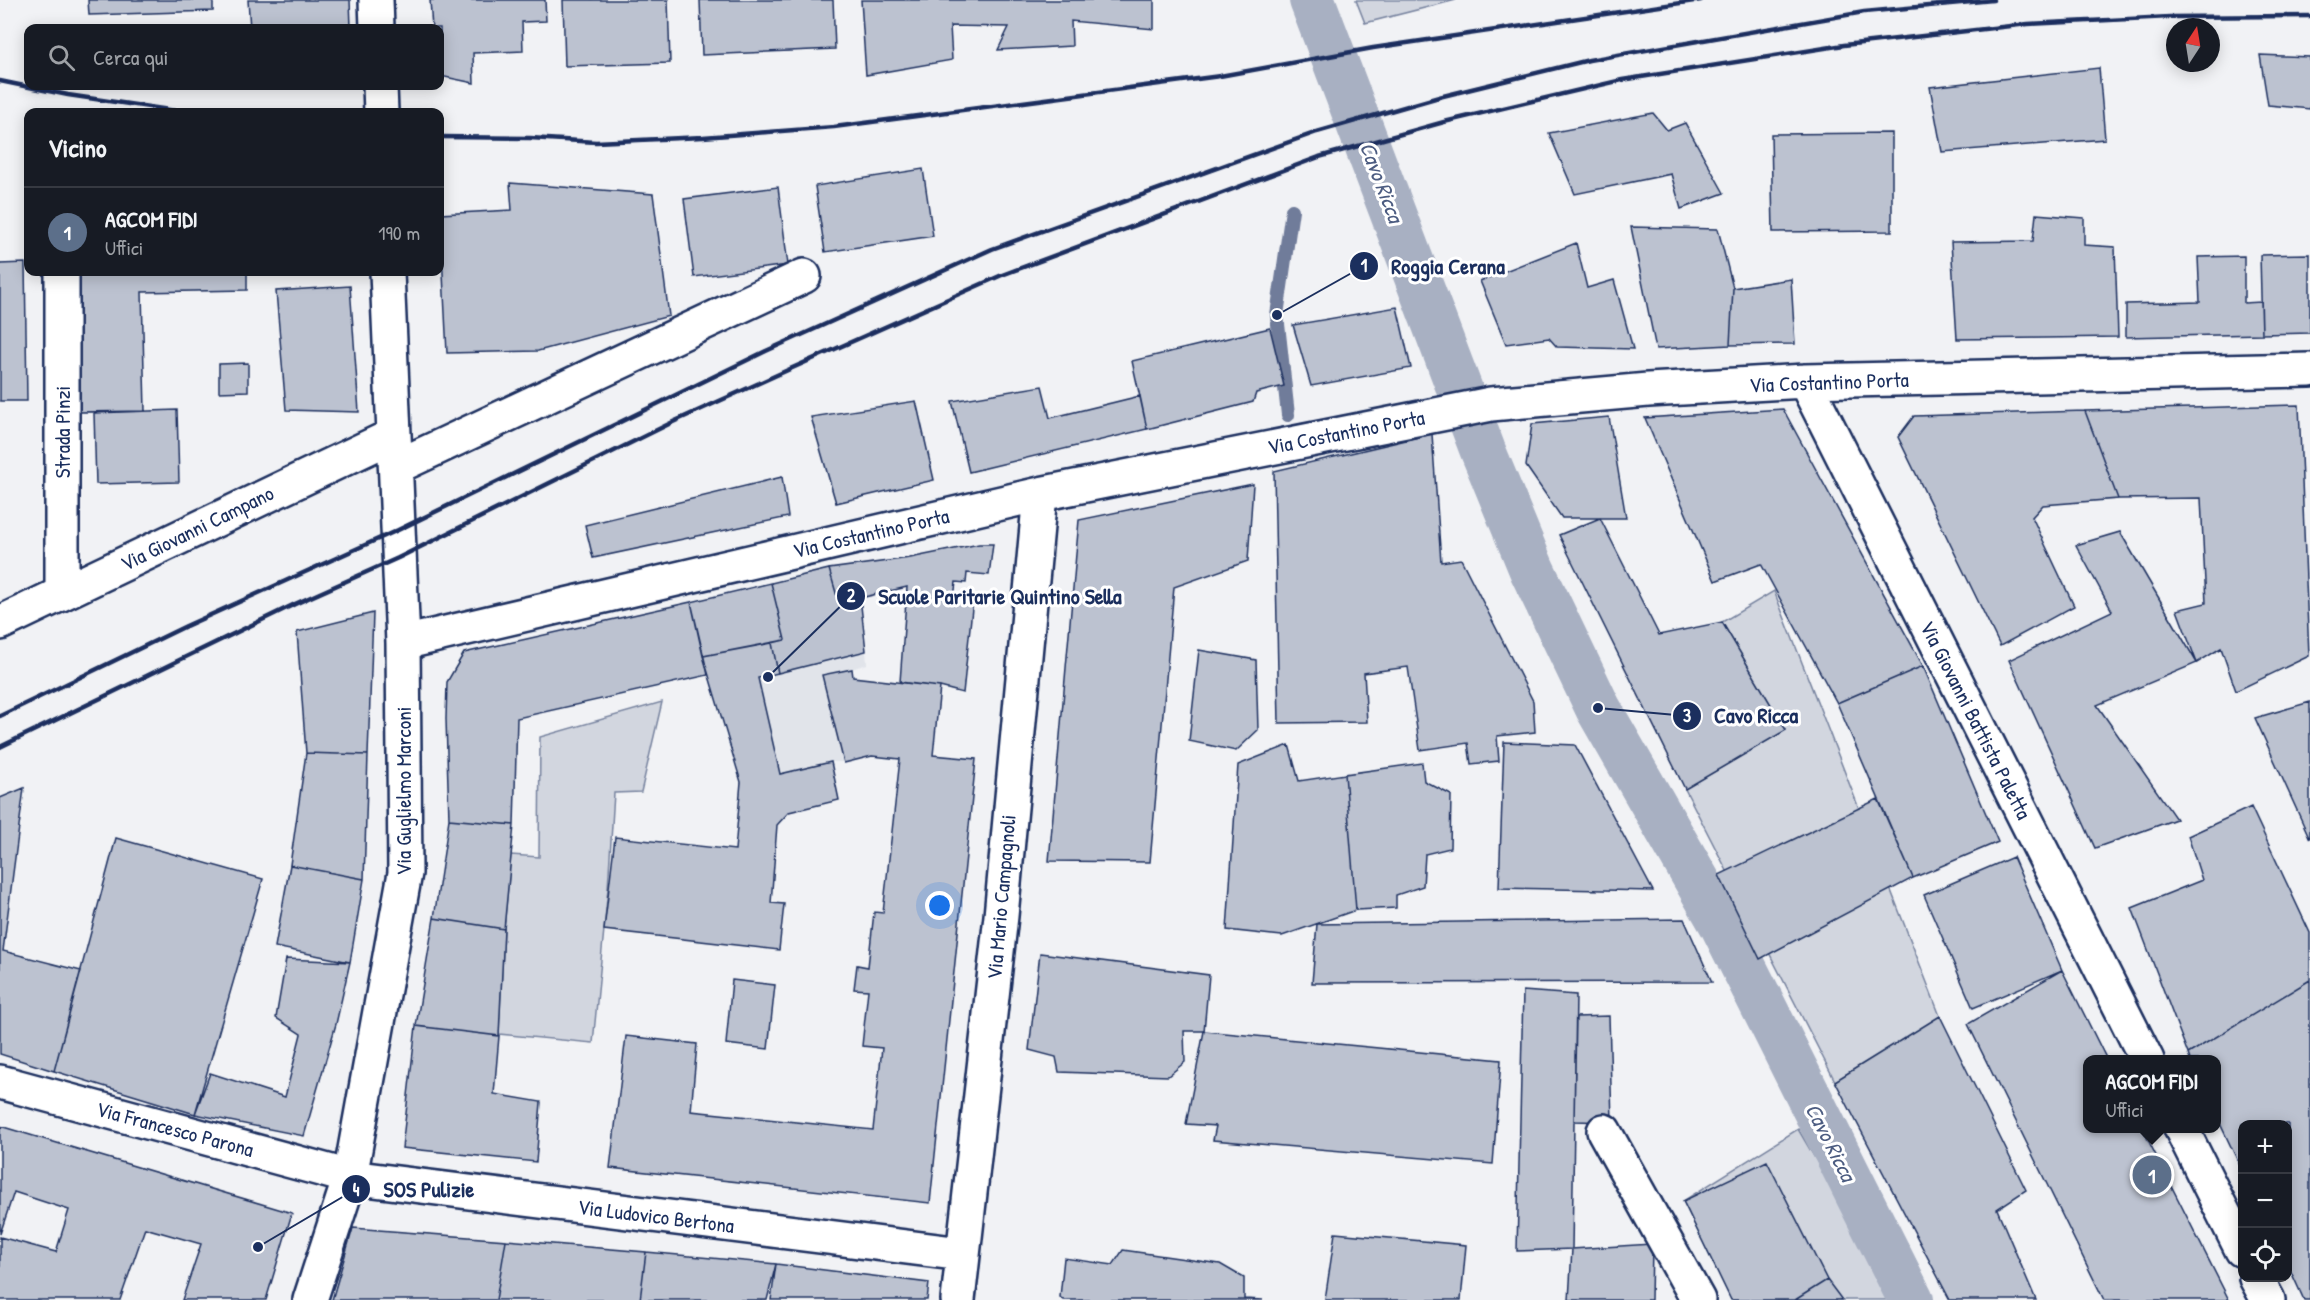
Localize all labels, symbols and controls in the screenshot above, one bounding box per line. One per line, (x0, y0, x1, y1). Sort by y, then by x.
north arrow (2166, 18, 2220, 72)
search box (24, 24, 444, 90)
icon: search (45, 41, 78, 74)
text: Cerca qui (93, 42, 168, 72)
text: Vicino (48, 130, 107, 165)
water label: Cavo Ricca (1353, 137, 1412, 229)
text: AGCOM FIDI (105, 204, 198, 234)
text: 1 (64, 219, 71, 246)
text: 190 m (378, 219, 420, 246)
text: Uffici (105, 234, 143, 261)
callout: Roggia Cerana (1349, 246, 1516, 286)
text: Roggia Cerana (1391, 251, 1505, 282)
text: 1 (1361, 253, 1368, 278)
street label: Via Costantino Porta (1749, 365, 1909, 399)
street label: Strada Pinzi (48, 386, 77, 478)
street label: Via Costantino Porta (1265, 403, 1427, 461)
street label: Via Giovanni Campano (116, 478, 278, 578)
street label: Via Costantino Porta (790, 501, 952, 565)
callout: Scuole Paritarie Quintino Sella (836, 576, 1133, 616)
text: Scuole Paritarie Quintino Sella (878, 581, 1122, 611)
text: 2 (847, 583, 856, 608)
street label: Via Giovanni Battista Paletta (1913, 616, 2039, 824)
callout: Cavo Ricca (1672, 696, 1810, 736)
text: Cavo Ricca (1714, 700, 1798, 730)
text: 3 (1683, 703, 1691, 728)
street label: Via Guglielmo Marconi (389, 707, 418, 875)
street label: Via Mario Campagnoli (979, 813, 1023, 981)
your location (925, 891, 954, 920)
popup (2083, 1055, 2221, 1133)
text: AGCOM FIDI (2106, 1066, 2198, 1096)
street label: Via Francesco Parona (93, 1094, 257, 1164)
text: Uffici (2106, 1096, 2144, 1123)
water label: Cavo Ricca (1799, 1098, 1865, 1188)
map controls (2238, 1120, 2292, 1282)
button: + (2238, 1120, 2292, 1174)
pin: 1 (2132, 1152, 2172, 1198)
callout: SOS Pulizie (341, 1169, 486, 1209)
text: SOS Pulizie (384, 1174, 475, 1204)
button: − (2238, 1174, 2292, 1228)
text: 4 (353, 1177, 360, 1202)
street label: Via Ludovico Bertona (576, 1192, 736, 1240)
button: locate (2238, 1228, 2292, 1282)

